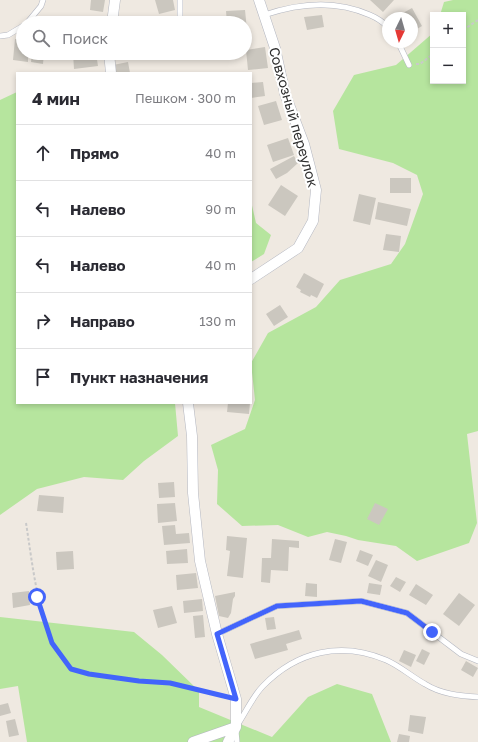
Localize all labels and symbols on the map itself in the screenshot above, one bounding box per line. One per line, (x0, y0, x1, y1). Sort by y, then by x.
north arrow (382, 12, 418, 48)
street label: Совхозный переулок (266, 45, 322, 189)
route start (28, 588, 46, 606)
route end (423, 623, 441, 641)

